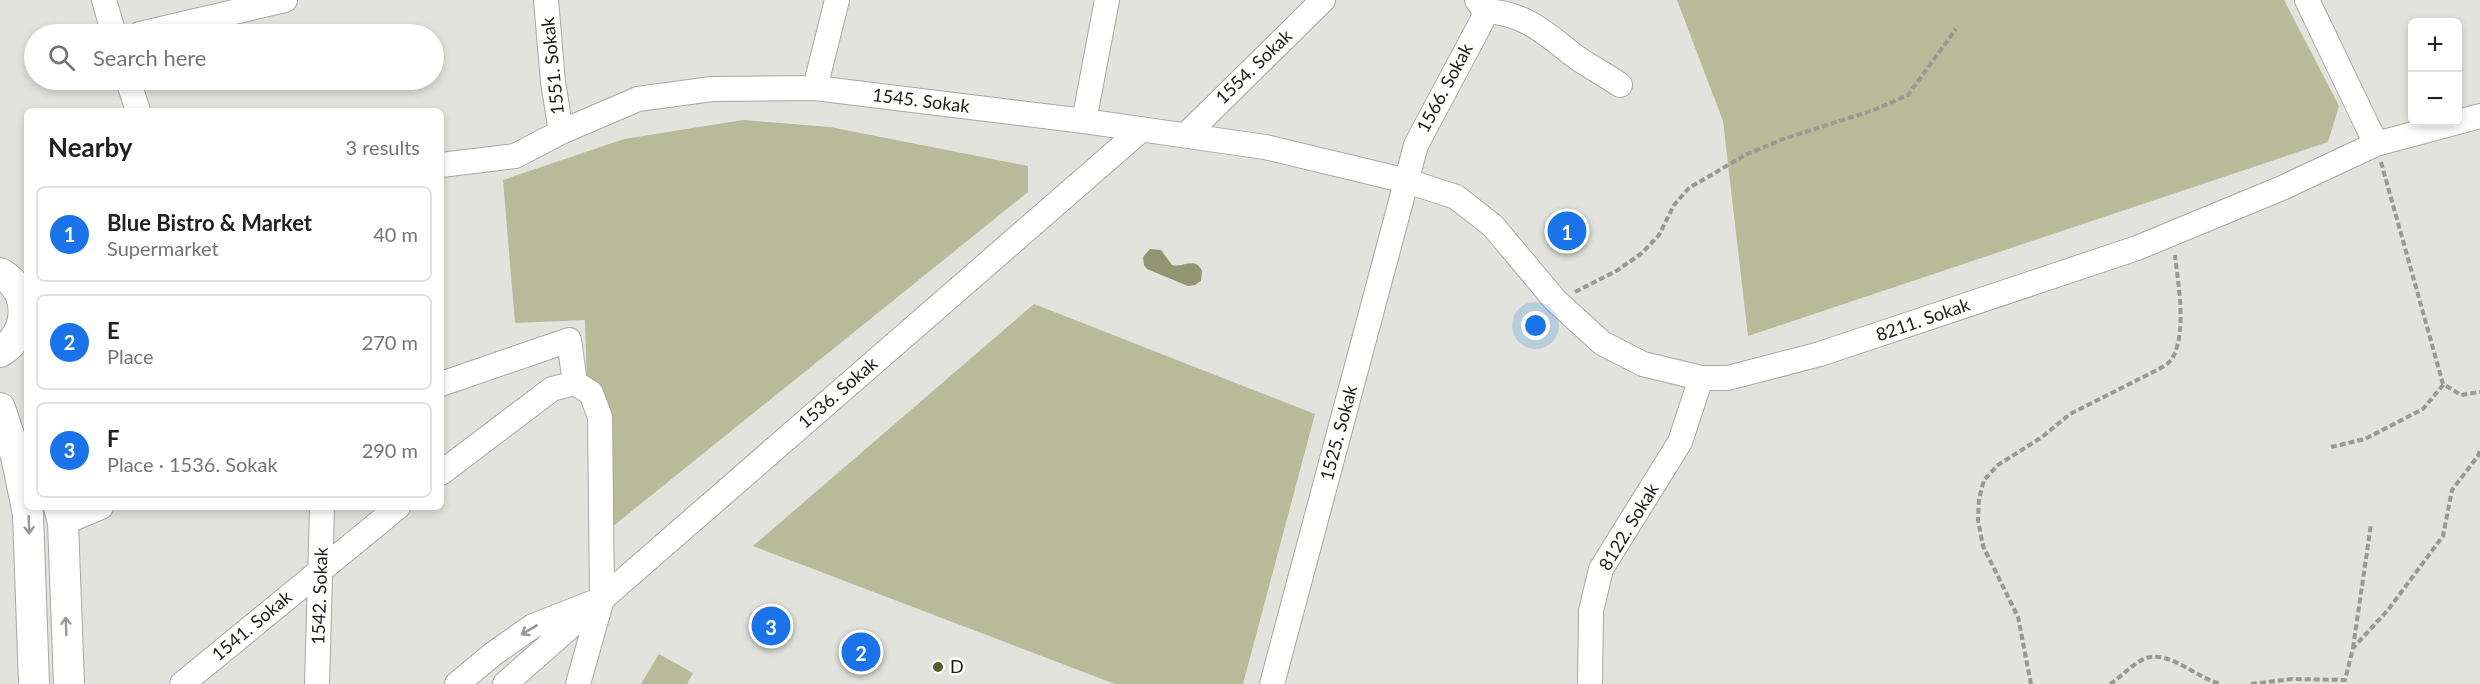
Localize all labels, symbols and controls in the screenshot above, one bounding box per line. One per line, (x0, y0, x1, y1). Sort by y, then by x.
street label: 1551. Sokak (536, 15, 568, 116)
map controls (2408, 18, 2462, 126)
button: + (2408, 18, 2462, 72)
search box (24, 24, 444, 90)
street label: 1554. Sokak (1210, 24, 1297, 108)
street label: 1566. Sokak (1411, 38, 1477, 136)
icon: search (45, 41, 78, 74)
text: Search here (93, 44, 206, 71)
button: − (2408, 72, 2462, 126)
street label: 1545. Sokak (871, 83, 972, 117)
text: Nearby (48, 131, 133, 163)
text: 3 results (345, 135, 420, 159)
pin: 1 (1548, 208, 1586, 254)
text: Blue Bistro & Market (107, 209, 312, 236)
text: 1 (64, 222, 75, 246)
text: 40 m (373, 222, 418, 246)
text: Supermarket (107, 236, 219, 260)
street label: 8211. Sokak (1873, 292, 1973, 345)
your location (1521, 311, 1550, 340)
text: E (107, 317, 120, 344)
text: 2 (64, 330, 75, 354)
text: 270 m (362, 330, 418, 354)
text: Place (107, 344, 154, 368)
street label: 1536. Sokak (793, 351, 882, 433)
street label: 1525. Sokak (1315, 382, 1362, 483)
text: F (107, 425, 119, 452)
text: 3 (64, 438, 75, 462)
text: 290 m (362, 438, 418, 462)
text: Place · 1536. Sokak (107, 452, 278, 476)
street label: 8122. Sokak (1594, 478, 1663, 574)
one-way arrow (23, 515, 34, 535)
street label: 1542. Sokak (306, 546, 332, 645)
street label: 1541. Sokak (207, 585, 297, 665)
pin: 3 (752, 604, 790, 648)
one-way arrow (61, 616, 72, 636)
one-way arrow (521, 624, 538, 636)
pin: 2 (842, 630, 880, 674)
place label: D (950, 655, 964, 677)
marker: D (931, 660, 945, 674)

